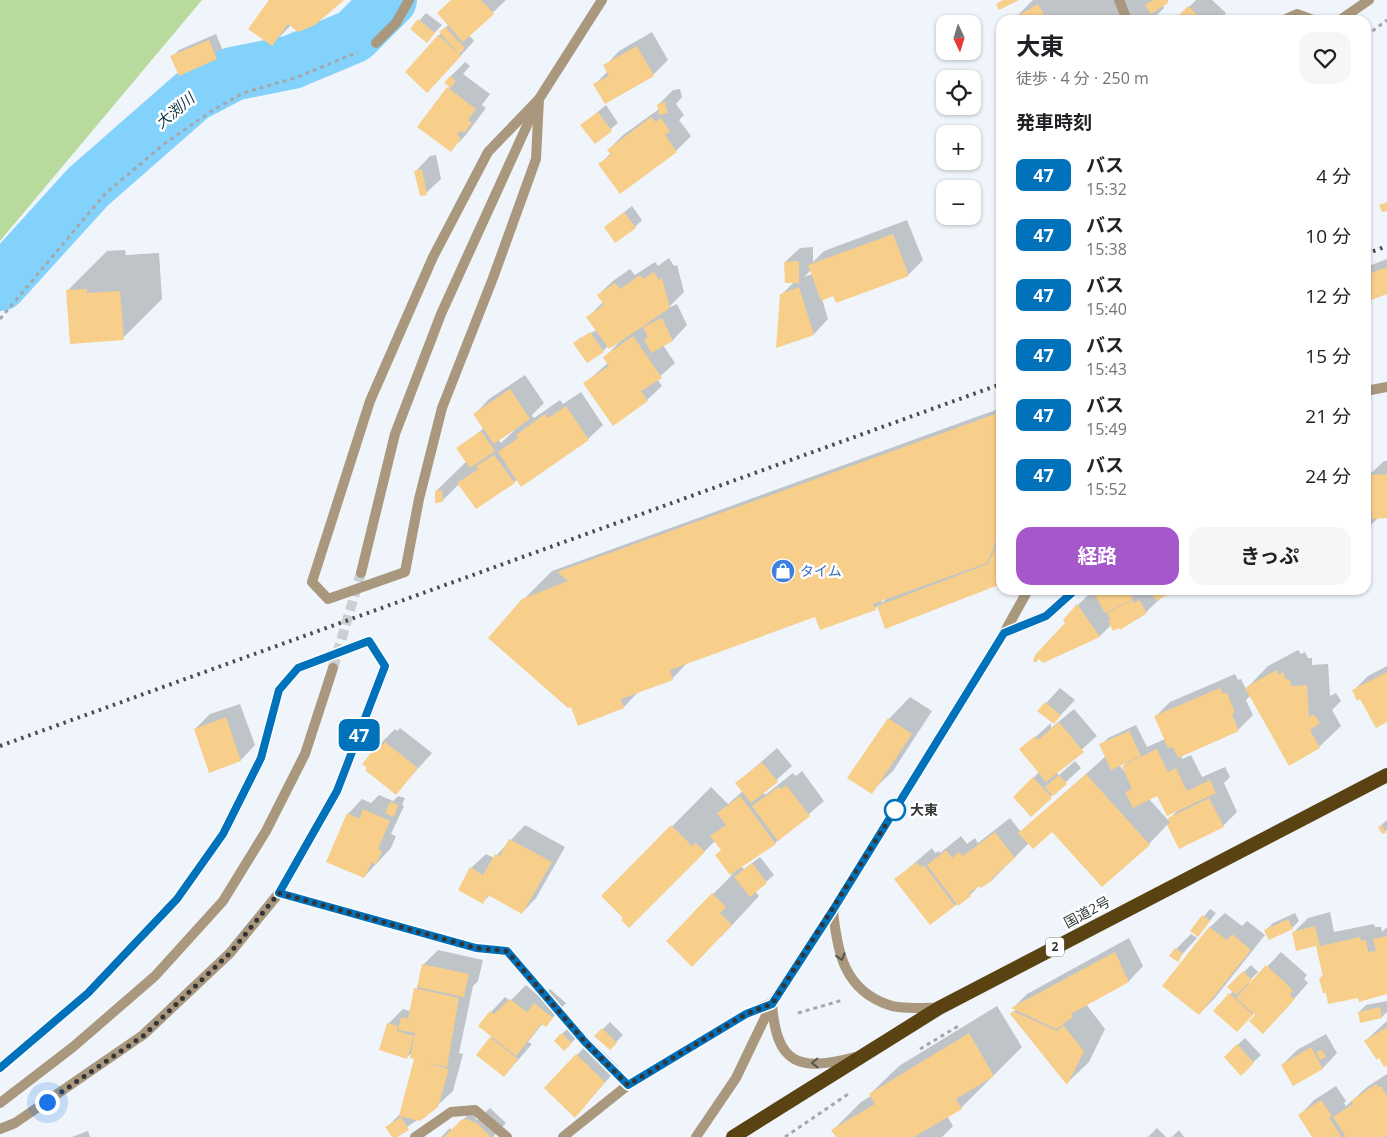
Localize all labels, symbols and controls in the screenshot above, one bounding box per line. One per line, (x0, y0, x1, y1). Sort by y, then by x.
north arrow (936, 15, 981, 60)
map controls (936, 15, 981, 225)
text: 大東 (1016, 29, 1064, 62)
button: heart (1299, 32, 1351, 84)
text: 徒歩 · 4 分 · 250 m (1016, 67, 1149, 89)
button: locate (936, 70, 981, 115)
water label: 大渕川 (151, 87, 200, 132)
text: 発車時刻 (1016, 109, 1092, 135)
button: + (936, 125, 981, 170)
text: バス (1086, 152, 1124, 178)
text: 47 (1033, 163, 1054, 187)
text: 4 分 (1316, 163, 1351, 189)
text: 15:32 (1086, 178, 1127, 200)
button: − (936, 180, 981, 225)
text: バス (1086, 212, 1124, 238)
text: 47 (1033, 223, 1054, 247)
text: 10 分 (1305, 223, 1351, 249)
text: 15:38 (1086, 238, 1127, 260)
text: バス (1086, 272, 1124, 298)
text: 47 (1033, 283, 1054, 307)
text: 12 分 (1305, 283, 1351, 309)
text: 15:40 (1086, 298, 1127, 320)
text: バス (1086, 332, 1124, 358)
text: 47 (1033, 343, 1054, 367)
text: 15 分 (1305, 343, 1351, 369)
text: 15:43 (1086, 358, 1127, 380)
text: バス (1086, 392, 1124, 418)
text: 47 (1033, 403, 1054, 427)
text: 21 分 (1305, 403, 1351, 429)
text: 15:49 (1086, 418, 1127, 440)
text: バス (1086, 452, 1124, 478)
text: 47 (1033, 463, 1054, 487)
text: 24 分 (1305, 463, 1351, 489)
text: 15:52 (1086, 478, 1127, 500)
button: 経路 (1016, 527, 1179, 585)
button: きっぷ (1189, 527, 1351, 585)
shop icon: タイム (770, 558, 796, 584)
place label: タイム (800, 561, 842, 580)
line badge: 47 (336, 719, 382, 751)
text: 47 (349, 723, 369, 747)
marker: 大東 (884, 799, 906, 821)
place label: 大東 (910, 800, 938, 819)
street label: 国道2号 (1060, 891, 1113, 932)
road number: 2 (1046, 938, 1064, 956)
one-way arrow (836, 953, 846, 961)
one-way arrow (811, 1058, 819, 1068)
your location (35, 1090, 60, 1115)

